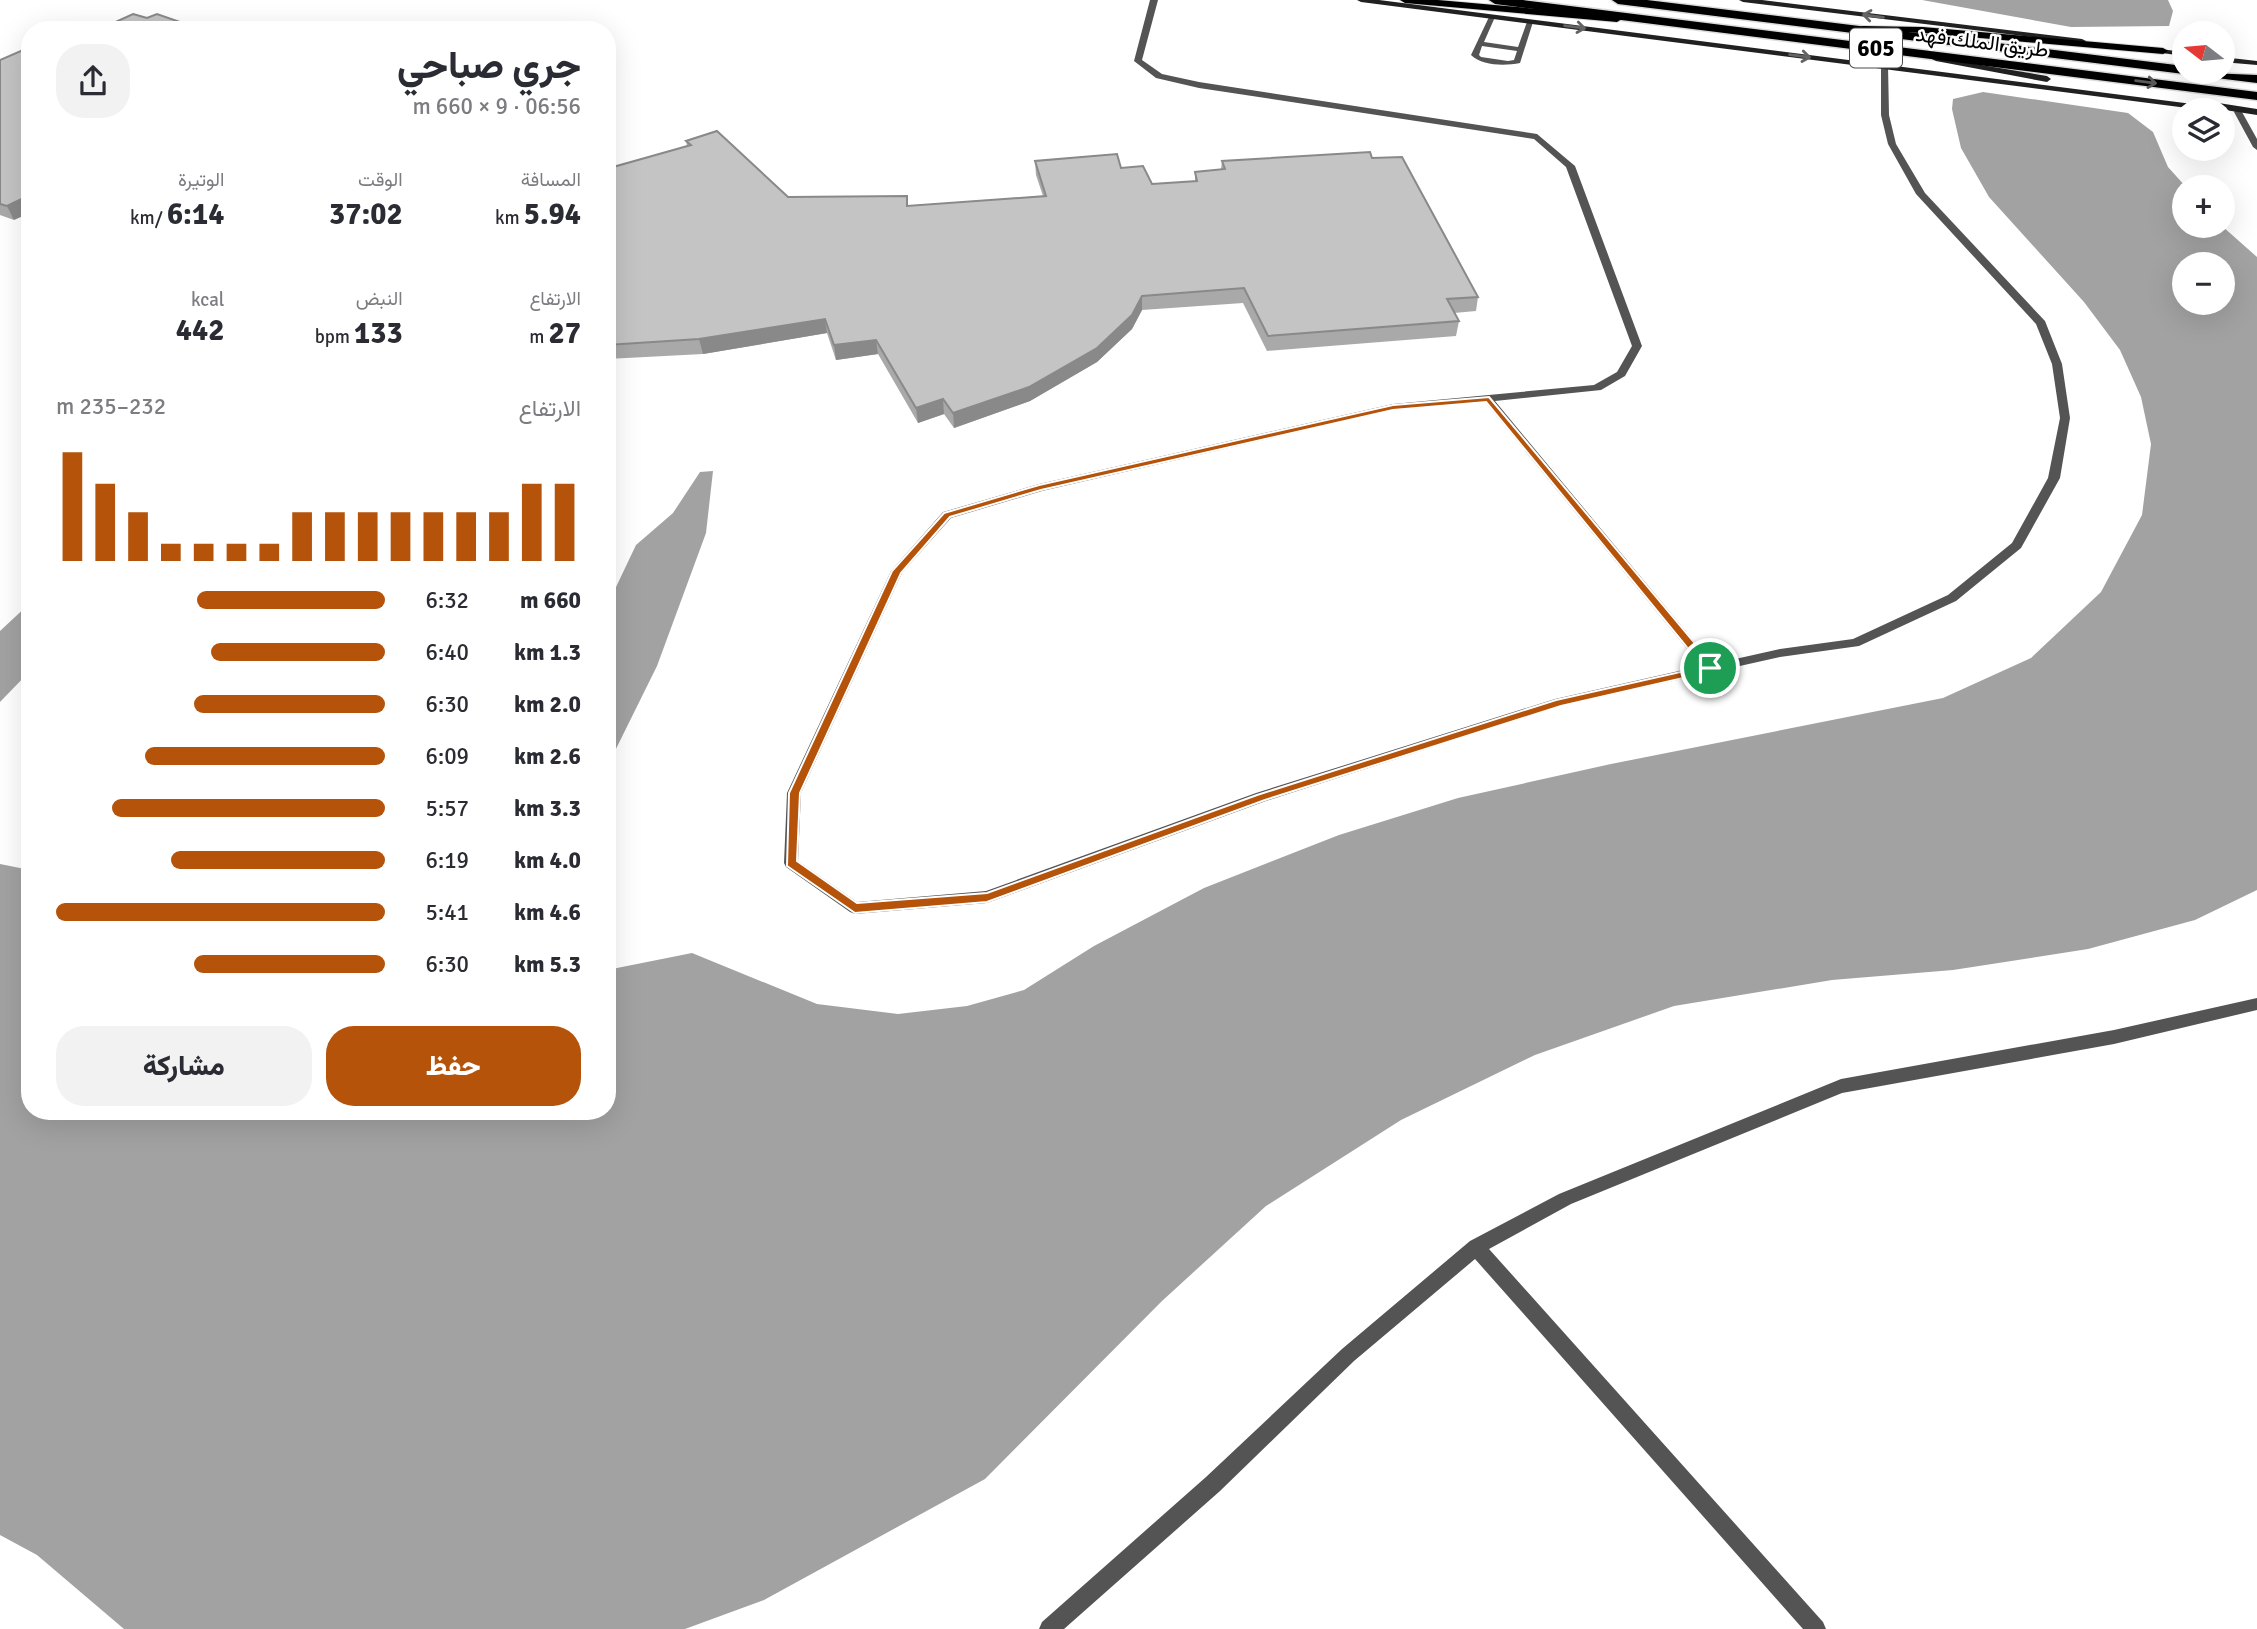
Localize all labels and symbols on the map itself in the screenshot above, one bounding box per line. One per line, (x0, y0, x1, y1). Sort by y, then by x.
one-way arrow (1862, 9, 1885, 22)
one-way arrow (1563, 21, 1585, 34)
street label: طريق الملك فهد (1914, 21, 2050, 63)
north arrow (2172, 21, 2235, 84)
road number: 605 (1850, 28, 1902, 68)
one-way arrow (1788, 50, 1811, 63)
one-way arrow (2134, 76, 2157, 89)
pin (1680, 638, 1740, 698)

